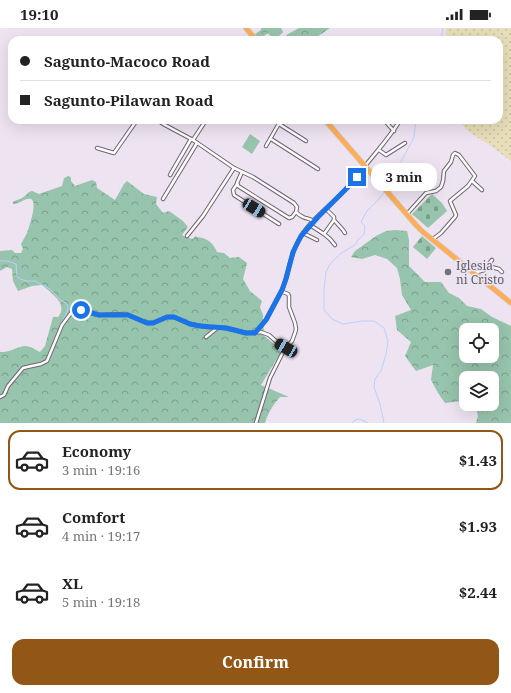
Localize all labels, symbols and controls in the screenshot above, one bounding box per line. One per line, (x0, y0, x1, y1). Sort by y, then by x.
text: 19:10 (20, 4, 58, 24)
text: Sagunto-Macoco Road (44, 51, 210, 71)
text: Sagunto-Pilawan Road (44, 90, 214, 110)
callout: 3 min (371, 163, 437, 191)
route end (348, 168, 366, 186)
text: 3 min (386, 168, 422, 186)
car (241, 197, 267, 219)
place label: Iglesia ni Cristo (456, 257, 504, 288)
marker: Iglesia ni Cristo (443, 267, 453, 277)
route start (72, 301, 90, 319)
map controls (459, 323, 499, 411)
button: locate (459, 323, 499, 363)
car (273, 337, 299, 359)
button: layers (459, 371, 499, 411)
text: Economy (62, 441, 131, 461)
icon: car (14, 442, 50, 478)
text: $1.43 (459, 450, 497, 470)
text: 3 min · 19:16 (62, 461, 140, 479)
text: Comfort (62, 507, 125, 527)
icon: car (14, 508, 50, 544)
text: $1.93 (459, 516, 497, 536)
text: 4 min · 19:17 (62, 527, 140, 545)
text: XL (62, 573, 83, 593)
icon: car (14, 574, 50, 610)
text: $2.44 (459, 582, 497, 602)
text: 5 min · 19:18 (62, 593, 140, 611)
button: Confirm (12, 639, 499, 685)

